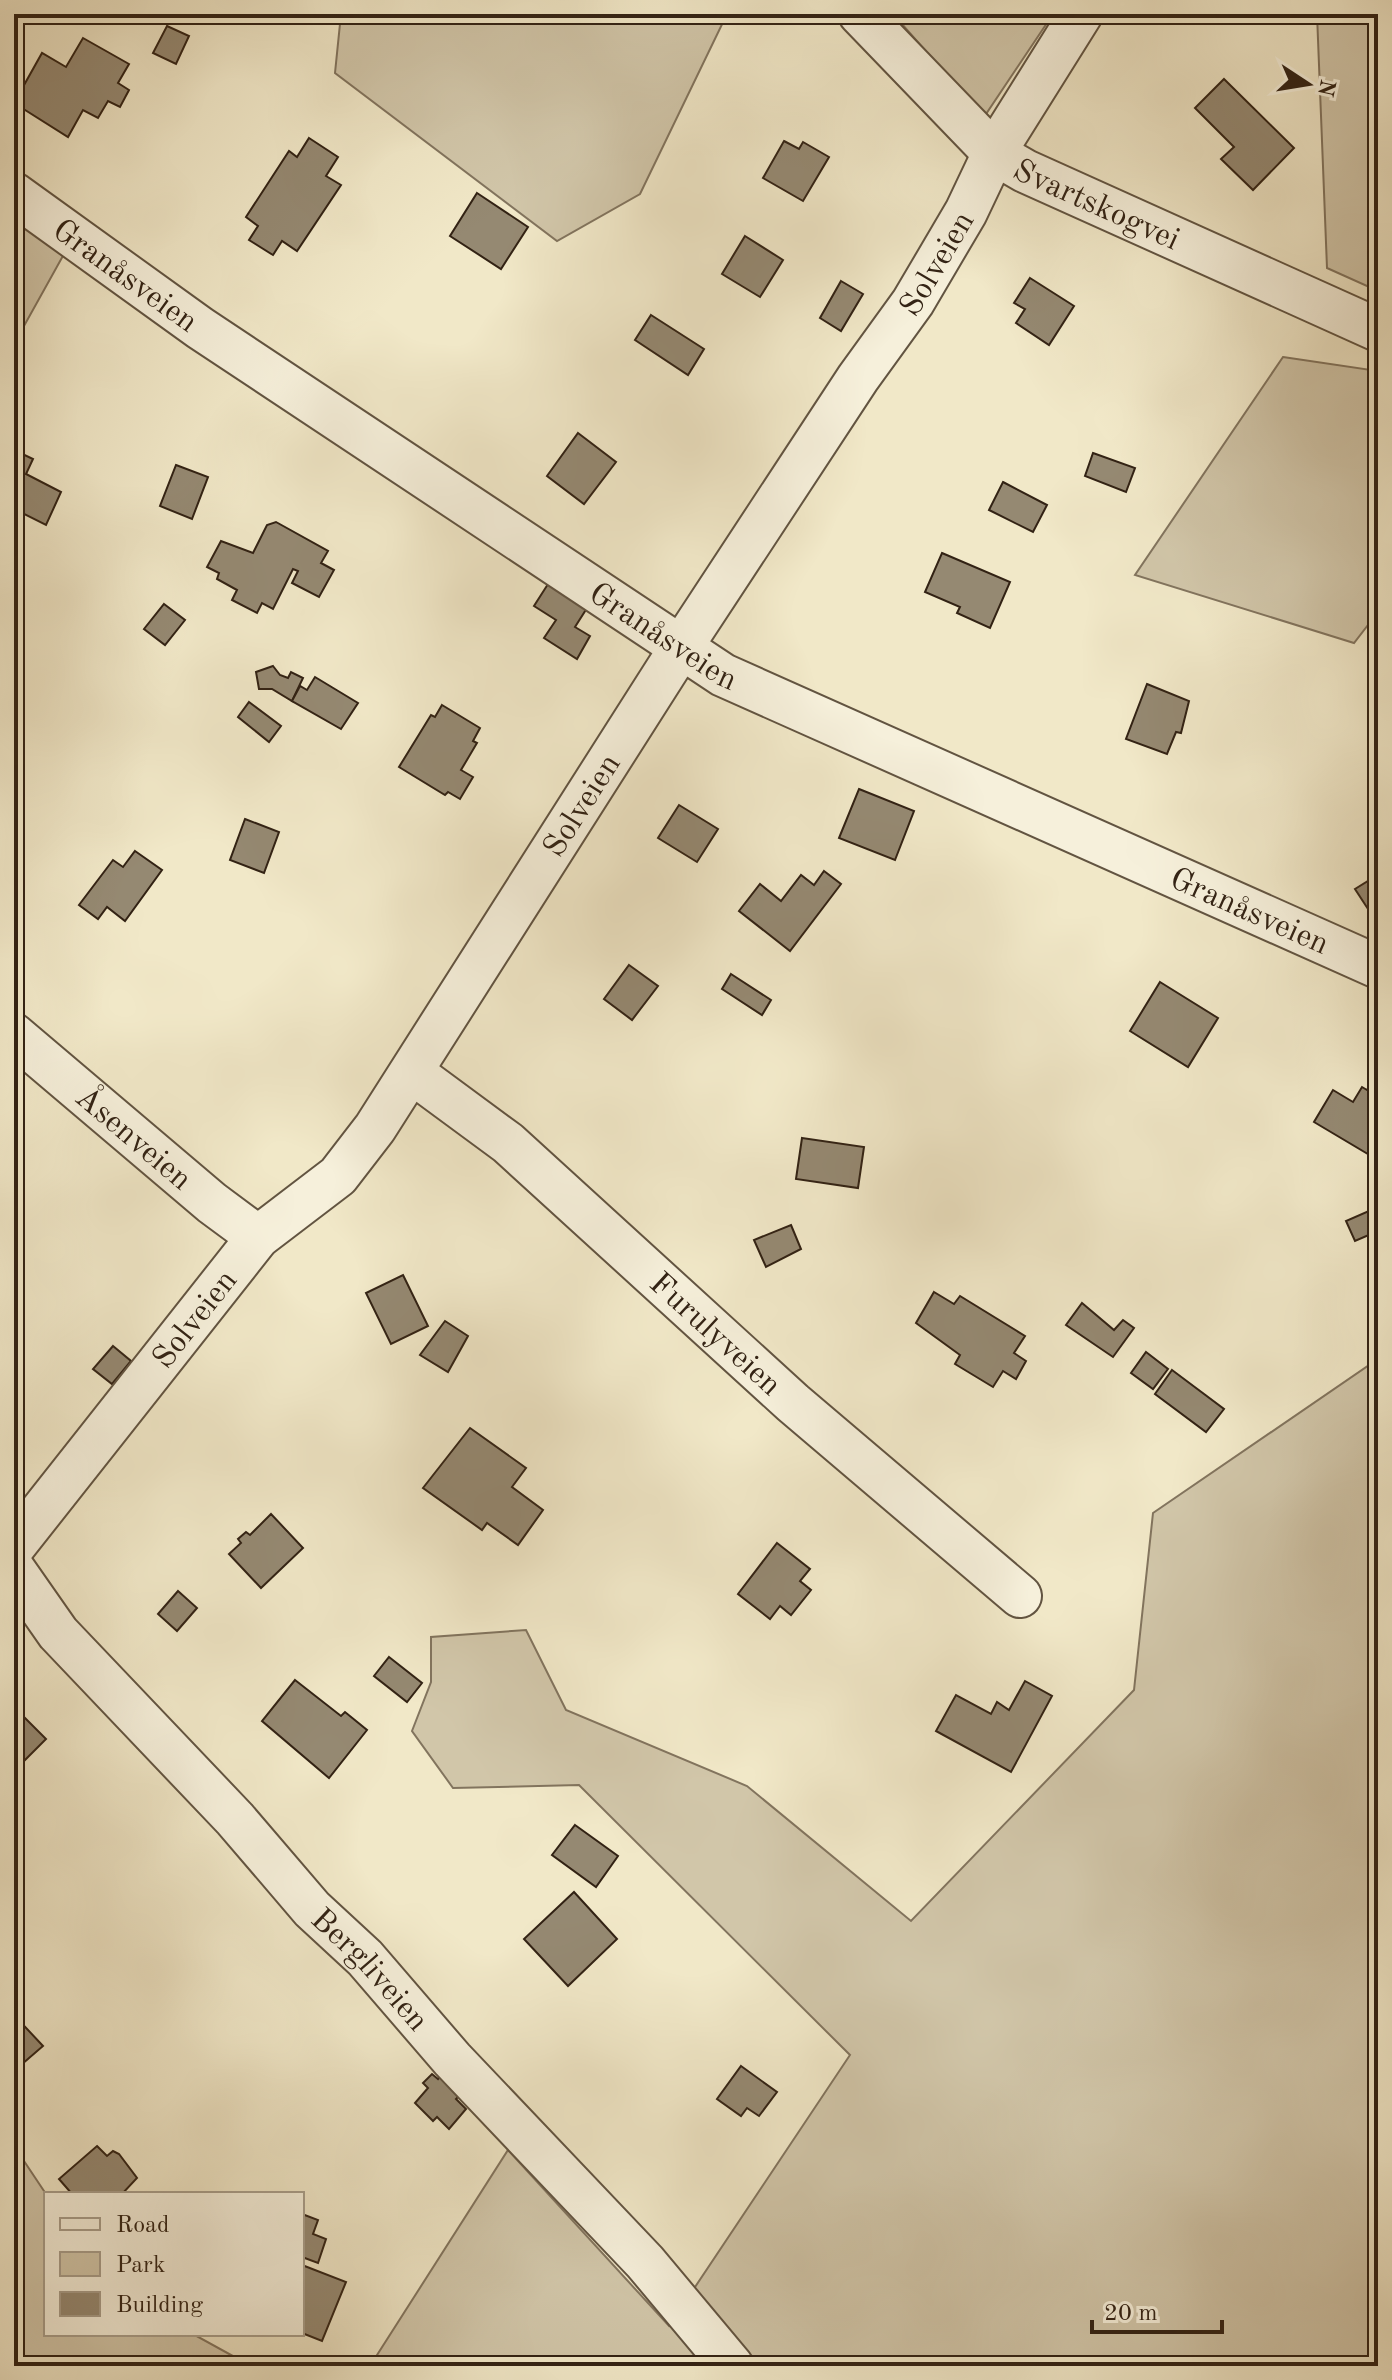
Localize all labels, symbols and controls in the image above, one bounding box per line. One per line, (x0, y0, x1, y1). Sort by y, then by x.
north arrow (1268, 44, 1348, 124)
text: N (1313, 77, 1338, 98)
street label: Svartskogvei (1007, 155, 1184, 257)
street label: Solveien (895, 207, 982, 323)
street label: Granåsveien (46, 214, 202, 340)
street label: Granåsveien (583, 578, 741, 698)
street label: Solveien (539, 749, 628, 864)
street label: Granåsveien (1165, 864, 1333, 962)
street label: Åsenveien (68, 1076, 197, 1197)
street label: Solveien (148, 1265, 244, 1375)
street label: Furulyveien (642, 1268, 786, 1403)
street label: Bergliveien (304, 1904, 433, 2038)
legend (44, 2192, 304, 2336)
text: Road (116, 2214, 169, 2238)
text: Park (116, 2254, 165, 2278)
scale bar (1092, 2284, 1222, 2334)
text: Building (116, 2294, 203, 2318)
text: 20 m (1104, 2302, 1158, 2326)

